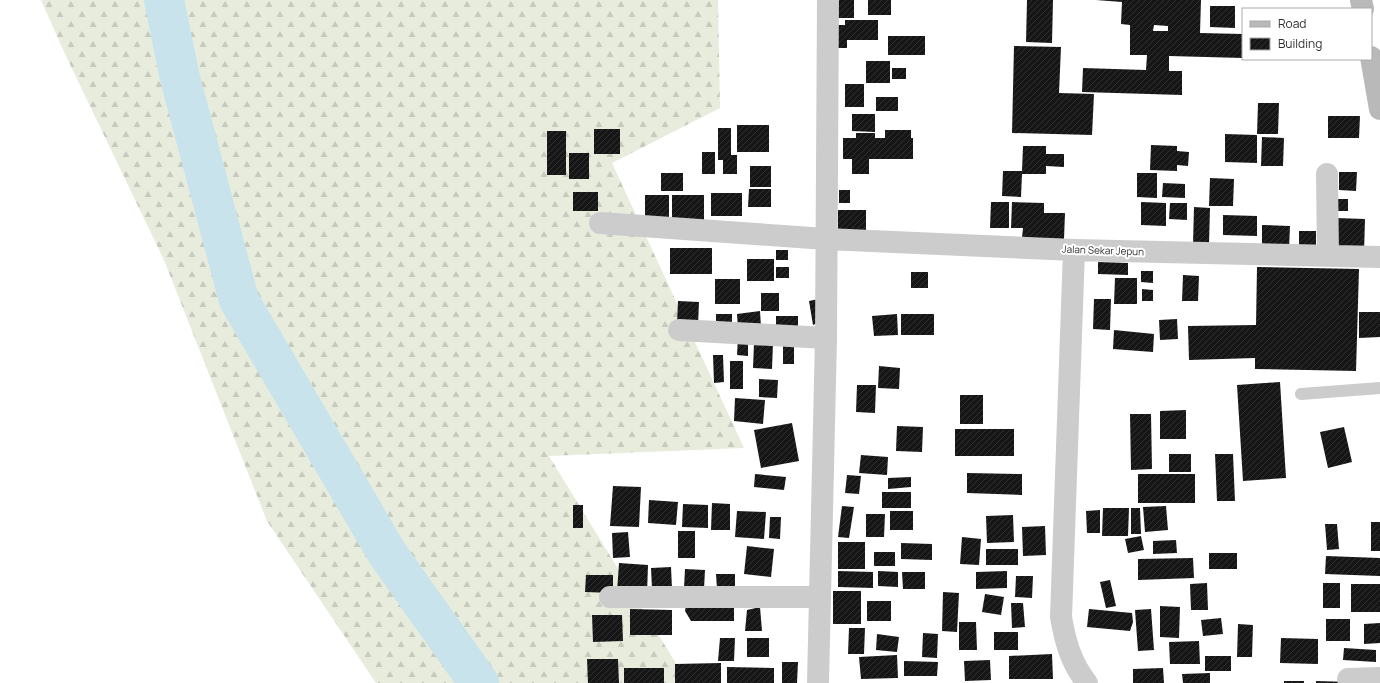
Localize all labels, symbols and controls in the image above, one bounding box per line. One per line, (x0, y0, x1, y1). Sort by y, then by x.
legend (1242, 8, 1372, 60)
text: Road (1278, 15, 1306, 32)
text: Building (1278, 35, 1322, 52)
street label: Jalan Sekar Jepun (1062, 242, 1144, 258)

